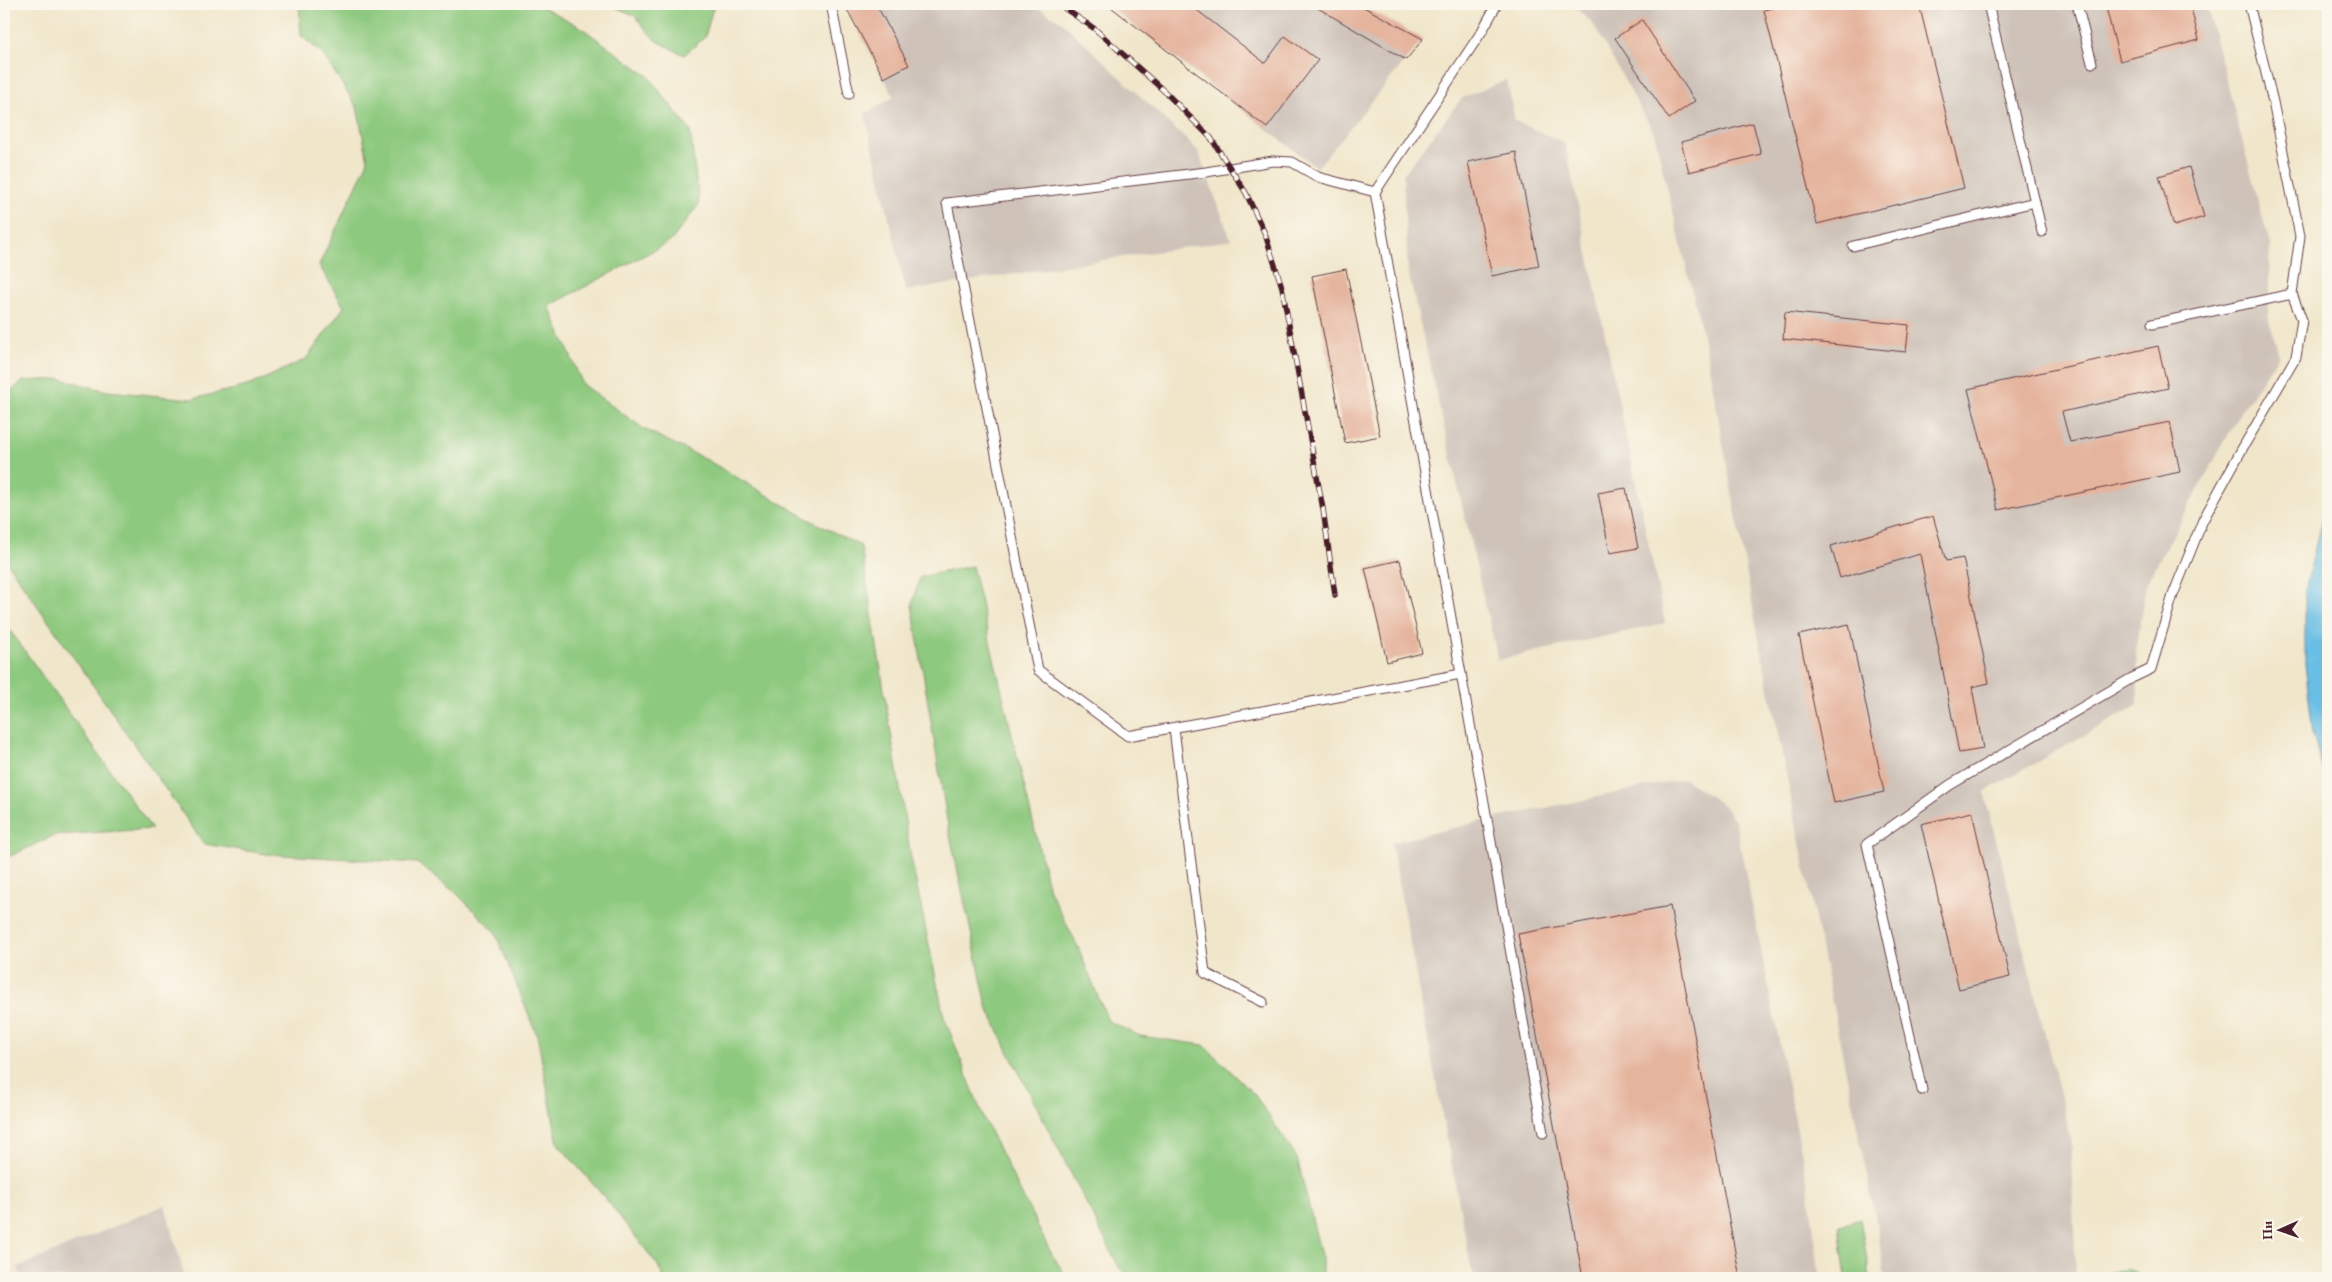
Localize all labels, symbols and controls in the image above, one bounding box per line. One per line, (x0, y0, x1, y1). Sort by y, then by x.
north arrow (2254, 1204, 2304, 1254)
text: Пн (2258, 1221, 2276, 1240)

